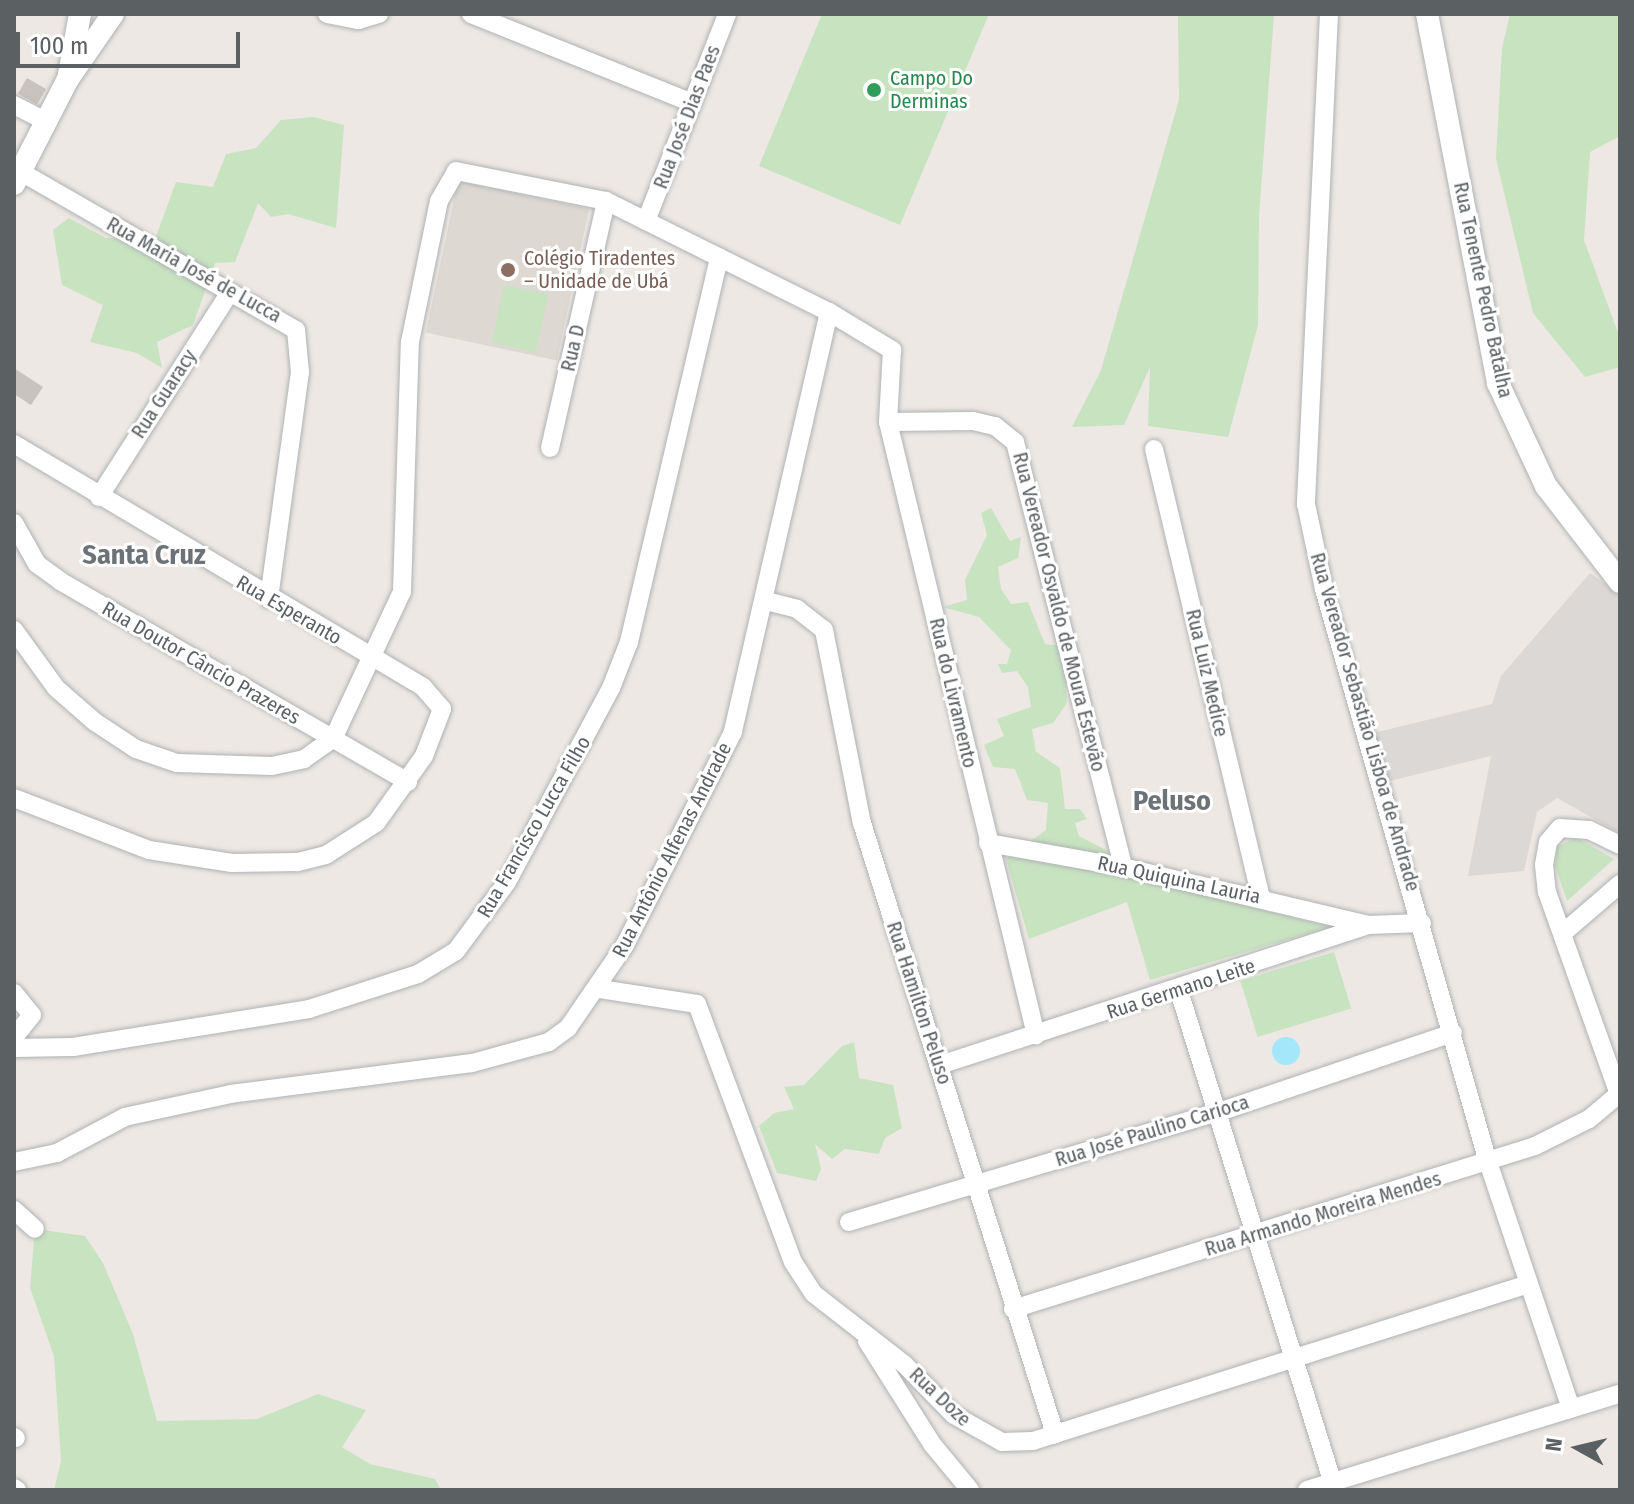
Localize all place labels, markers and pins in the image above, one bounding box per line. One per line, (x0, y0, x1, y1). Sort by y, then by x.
place label: Campo Do Derminas (890, 66, 973, 113)
marker: Campo Do Derminas (865, 81, 883, 99)
place label: Colégio Tiradentes – Unidade de Ubá (524, 246, 675, 293)
marker: Colégio Tiradentes – Unidade de Ubá (499, 261, 517, 279)

